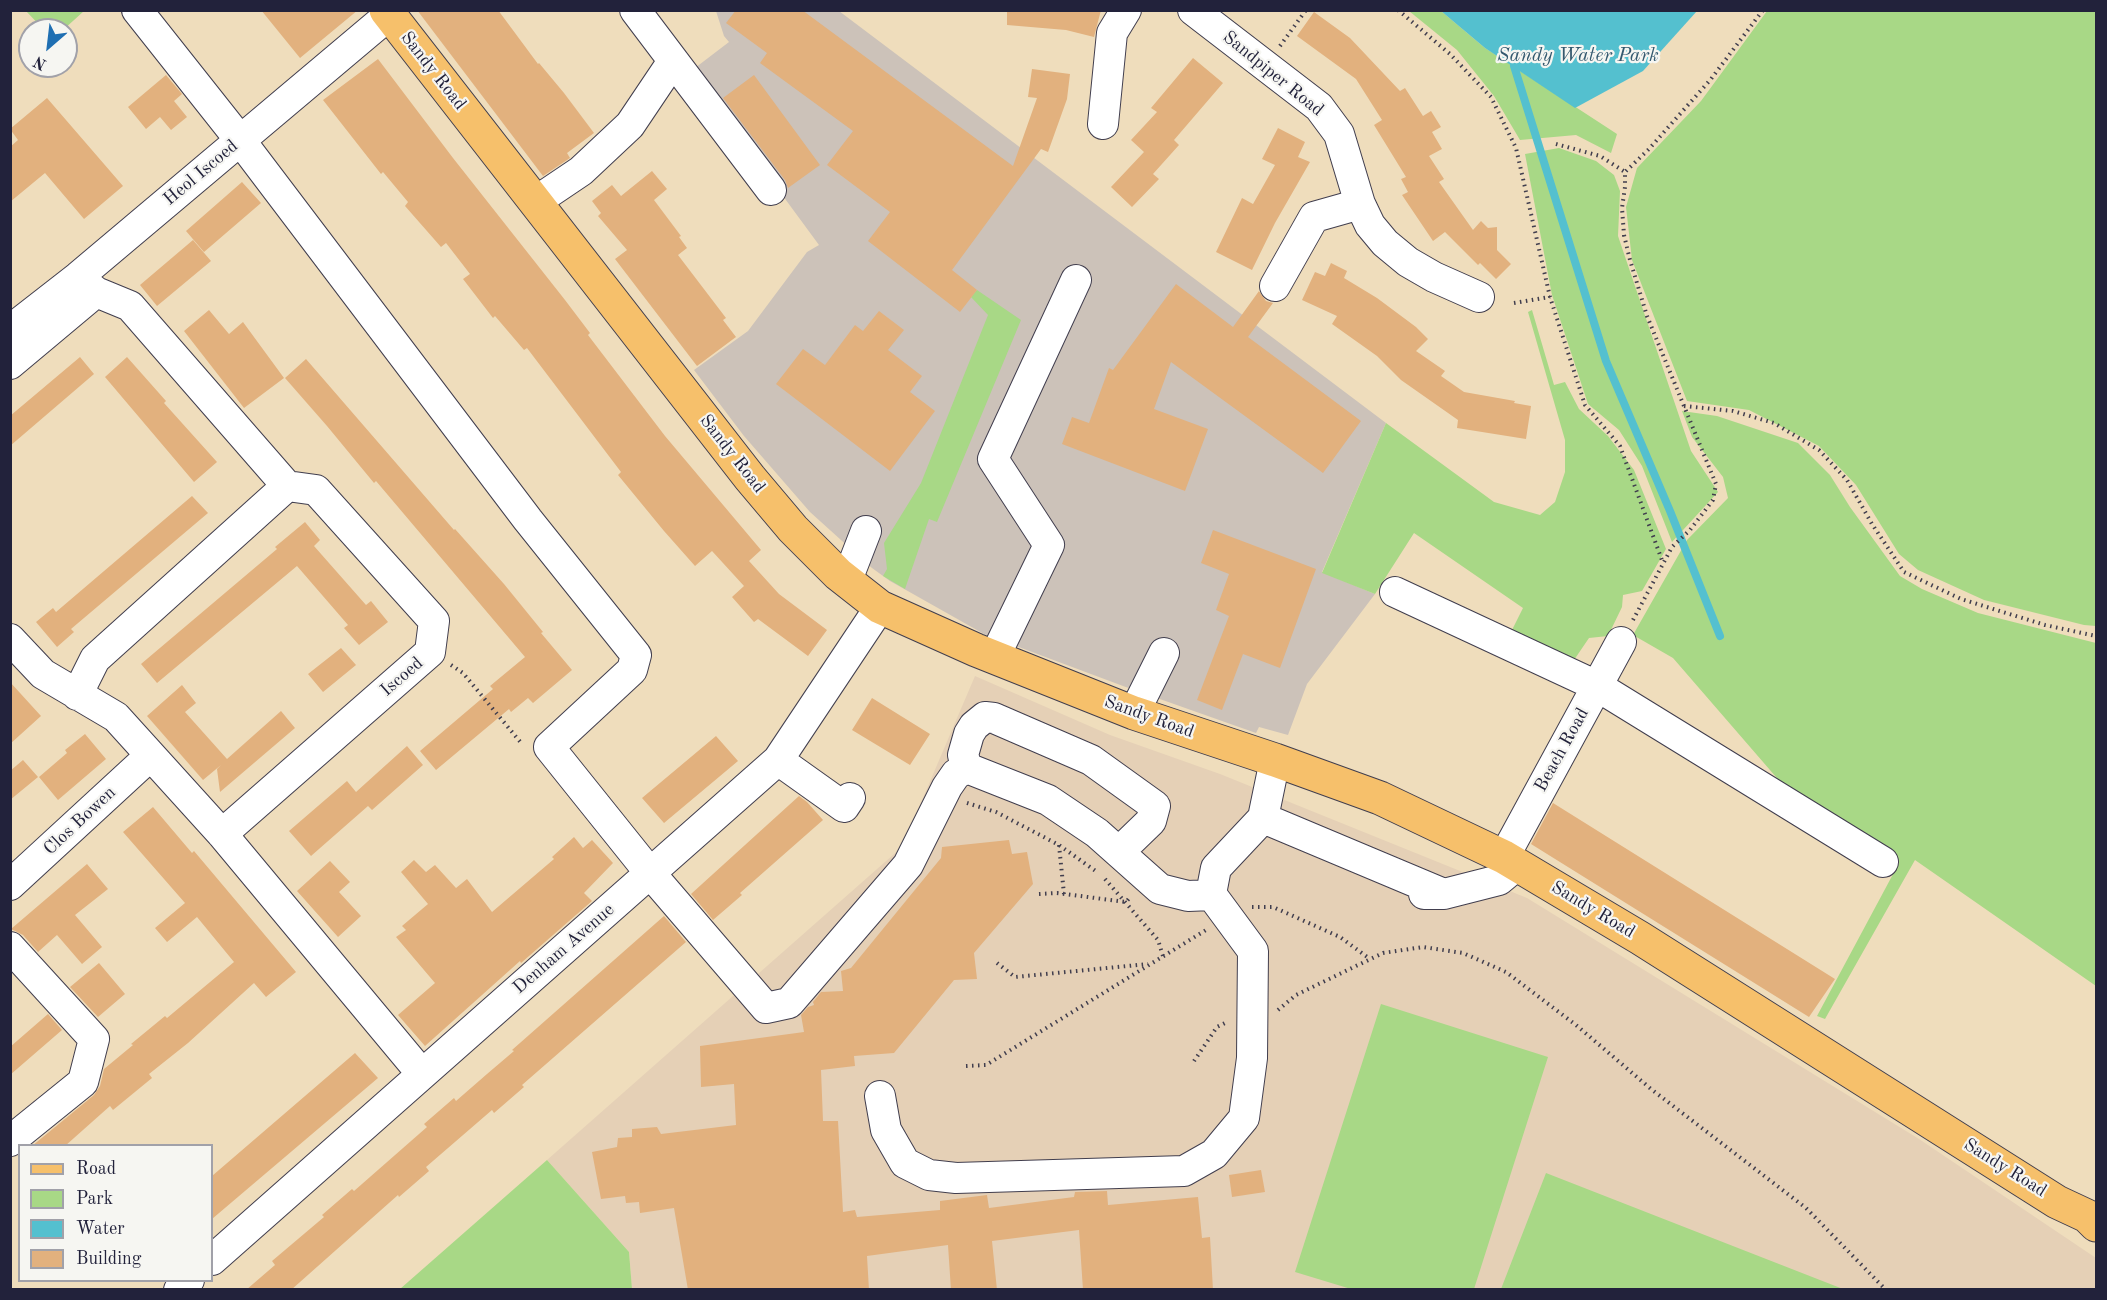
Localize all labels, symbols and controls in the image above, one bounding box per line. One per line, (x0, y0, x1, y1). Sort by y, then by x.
north arrow (18, 18, 78, 78)
street label: Sandy Road (396, 27, 470, 115)
street label: Sandpiper Road (1218, 27, 1328, 121)
water label: Sandy Water Park (1497, 44, 1659, 68)
text: N (31, 52, 50, 72)
street label: Heol Iscoed (159, 136, 243, 210)
street label: Sandy Road (695, 410, 769, 498)
street label: Iscoed (376, 653, 428, 701)
street label: Sandy Road (1101, 691, 1197, 743)
street label: Beach Road (1530, 704, 1594, 796)
street label: Clos Bowen (39, 782, 121, 860)
street label: Sandy Road (1547, 877, 1639, 943)
street label: Denham Avenue (509, 899, 619, 999)
street label: Sandy Road (1959, 1134, 2051, 1202)
legend (18, 1144, 213, 1282)
text: Road (76, 1160, 116, 1178)
text: Park (76, 1190, 113, 1208)
text: Water (76, 1220, 125, 1238)
text: Building (76, 1250, 141, 1268)

